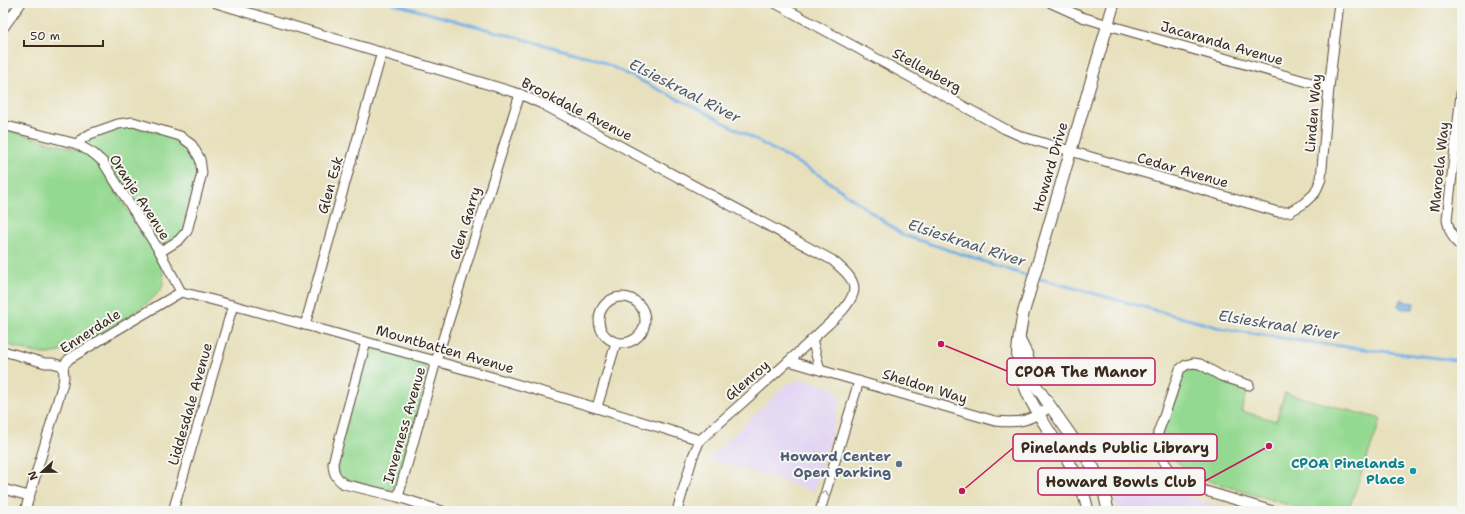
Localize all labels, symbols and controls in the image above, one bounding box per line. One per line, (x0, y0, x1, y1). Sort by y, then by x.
street label: Jacaranda Avenue (1159, 17, 1286, 69)
scale bar (24, 22, 103, 48)
text: 50 m (30, 28, 60, 44)
street label: Stellenberg (889, 44, 965, 96)
water label: Elsieskraal River (626, 54, 745, 128)
street label: Brookdale Avenue (518, 73, 636, 145)
street label: Linden Way (1301, 73, 1325, 153)
street label: Howard Drive (1029, 120, 1071, 214)
street label: Maroela Way (1425, 121, 1453, 213)
street label: Cedar Avenue (1135, 148, 1231, 192)
street label: Oranje Avenue (106, 151, 174, 243)
street label: Glen Esk (313, 154, 347, 216)
street label: Glen Garry (445, 184, 485, 262)
water label: Elsieskraal River (906, 215, 1029, 272)
street label: Ennerdale (56, 305, 124, 357)
water label: Elsieskraal River (1217, 306, 1342, 345)
street label: Mountbatten Avenue (374, 321, 516, 377)
street label: Liddesdale Avenue (164, 341, 216, 467)
street label: Glenroy (721, 356, 773, 404)
callout: CPOA The Manor (1007, 358, 1155, 385)
text: CPOA The Manor (1015, 362, 1147, 382)
street label: Inverness Avenue (379, 364, 429, 486)
street label: Sheldon Way (880, 365, 970, 407)
callout: Pinelands Public Library (1013, 434, 1217, 461)
text: Pinelands Public Library (1021, 438, 1209, 458)
place label: Howard Center Open Parking (780, 447, 891, 481)
north arrow (22, 452, 62, 492)
place label: CPOA Pinelands Place (1291, 454, 1405, 488)
marker: Howard Center Open Parking (894, 459, 904, 469)
marker: CPOA Pinelands Place (1408, 466, 1418, 476)
text: N (24, 468, 42, 482)
callout: Howard Bowls Club (1038, 468, 1205, 495)
text: Howard Bowls Club (1045, 472, 1197, 492)
one-way arrow (820, 490, 828, 496)

